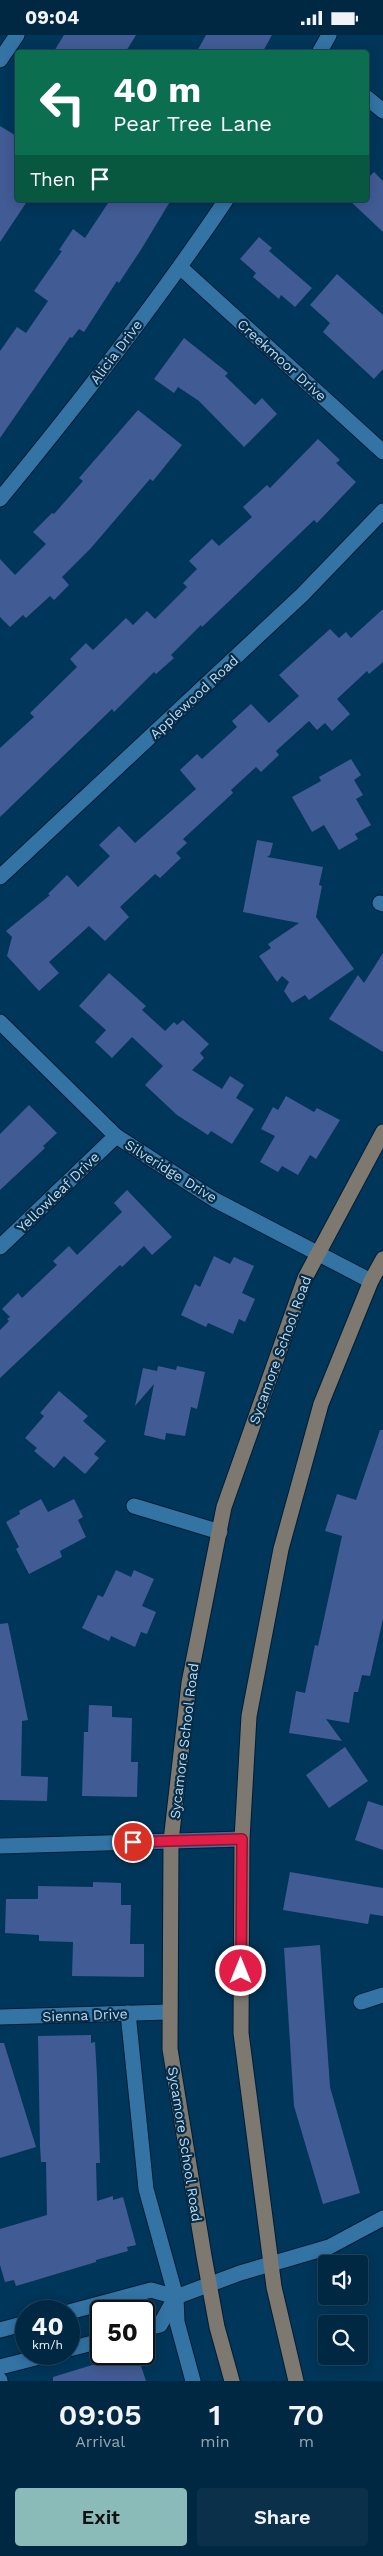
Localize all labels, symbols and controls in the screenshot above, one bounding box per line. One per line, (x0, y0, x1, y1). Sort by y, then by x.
text: 09:04 (25, 6, 79, 29)
text: 40 m (113, 69, 201, 111)
icon: left (30, 70, 95, 135)
text: Pear Tree Lane (113, 111, 272, 136)
icon: arrive (86, 165, 114, 193)
text: Then (30, 168, 76, 191)
street label: Creekmoor Drive (234, 316, 330, 404)
street label: Alicia Drive (87, 317, 145, 387)
street label: Applewood Road (146, 652, 242, 742)
street label: Silveridge Drive (122, 1136, 220, 1206)
street label: Yellowleaf Drive (13, 1149, 103, 1235)
street label: Sycamore School Road (246, 1274, 314, 1426)
street label: Sycamore School Road (167, 1662, 201, 1820)
pin (112, 1821, 154, 1863)
icon: arrive (119, 1828, 147, 1856)
position arrow (214, 1944, 266, 1996)
street label: Sienna Drive (42, 2006, 128, 2024)
street label: Sycamore School Road (165, 2065, 205, 2223)
map controls (318, 2255, 368, 2365)
button: sound (318, 2255, 368, 2305)
speed limit sign: 50 (90, 2300, 155, 2365)
text: 40 (31, 2312, 64, 2341)
button: search (318, 2315, 368, 2365)
text: km/h (32, 2338, 63, 2352)
text: 09:05 (59, 2397, 142, 2432)
text: 1 (209, 2397, 221, 2432)
text: 70 (288, 2397, 324, 2432)
text: Arrival (75, 2432, 125, 2451)
text: min (200, 2432, 230, 2451)
text: m (299, 2432, 314, 2451)
button: Exit (15, 2488, 187, 2546)
button: Share (197, 2488, 368, 2546)

